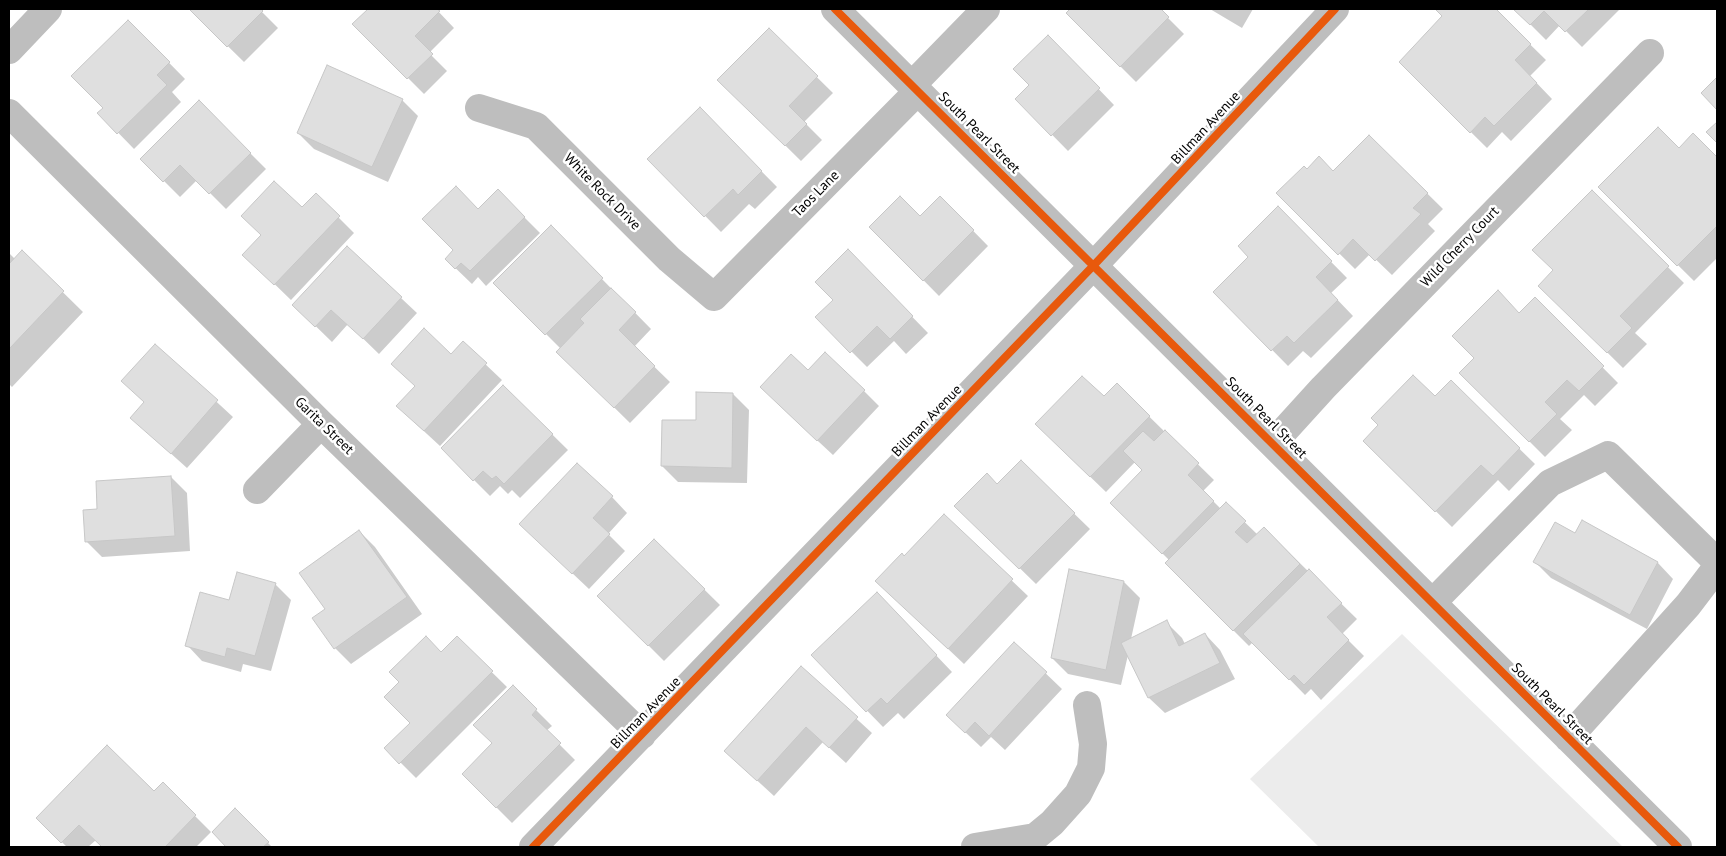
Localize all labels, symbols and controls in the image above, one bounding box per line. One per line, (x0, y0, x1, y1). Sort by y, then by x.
street label: Billman Avenue (1168, 88, 1244, 168)
street label: South Pearl Street (935, 89, 1023, 177)
street label: White Rock Drive (560, 150, 644, 234)
street label: Taos Lane (789, 167, 843, 221)
street label: Wild Cherry Court (1417, 203, 1503, 291)
street label: South Pearl Street (1222, 374, 1310, 462)
street label: Billman Avenue (888, 382, 966, 460)
street label: Garita Street (291, 394, 357, 458)
street label: South Pearl Street (1508, 660, 1596, 748)
street label: Billman Avenue (607, 674, 685, 752)

